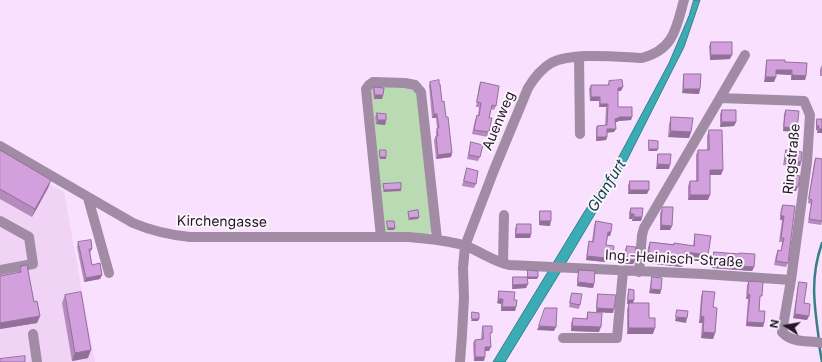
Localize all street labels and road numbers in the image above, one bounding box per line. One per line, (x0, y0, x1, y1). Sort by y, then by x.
street label: Auenweg (479, 89, 519, 153)
street label: Ringstraße (780, 123, 804, 195)
street label: Kirchengasse (177, 213, 267, 231)
street label: Ing.-Heinisch-Straße (605, 247, 743, 271)

